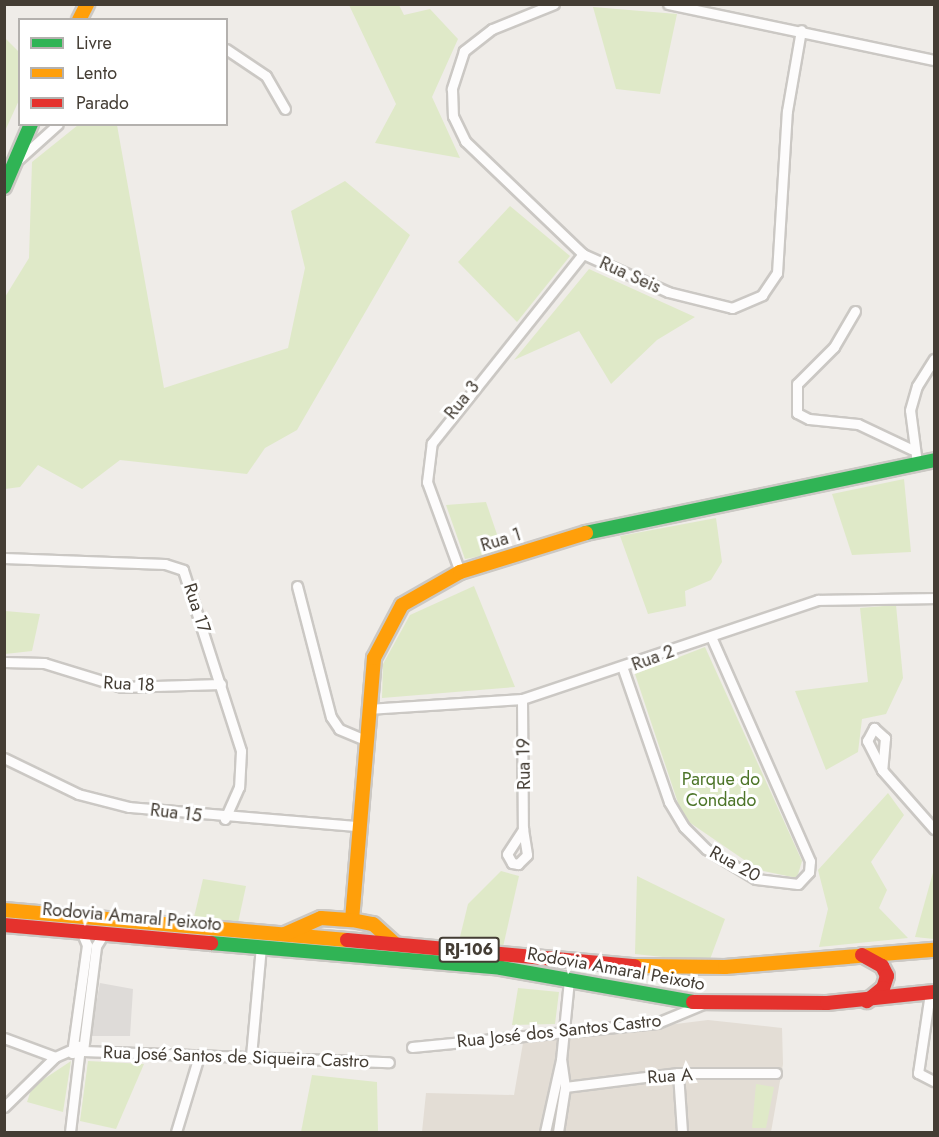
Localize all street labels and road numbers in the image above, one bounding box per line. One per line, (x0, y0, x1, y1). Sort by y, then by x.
street label: Rua Seis (596, 252, 664, 298)
street label: Rua 3 (440, 376, 484, 424)
street label: Rua 1 (478, 524, 524, 556)
street label: Rua 17 (179, 580, 215, 636)
street label: Rua 2 (629, 640, 677, 676)
street label: Rua 18 (103, 672, 155, 696)
street label: Rua 19 (513, 738, 535, 790)
street label: Rua 15 (149, 799, 203, 827)
street label: Rua 20 (706, 841, 764, 887)
street label: Rodovia Amaral Peixoto (41, 898, 223, 936)
road number: RJ-106 (438, 937, 500, 963)
street label: Rodovia Amaral Peixoto (526, 943, 706, 995)
street label: Rua José dos Santos Castro (456, 1010, 662, 1052)
street label: Rua José Santos de Siqueira Castro (103, 1042, 369, 1072)
street label: Rua A (647, 1064, 693, 1088)

